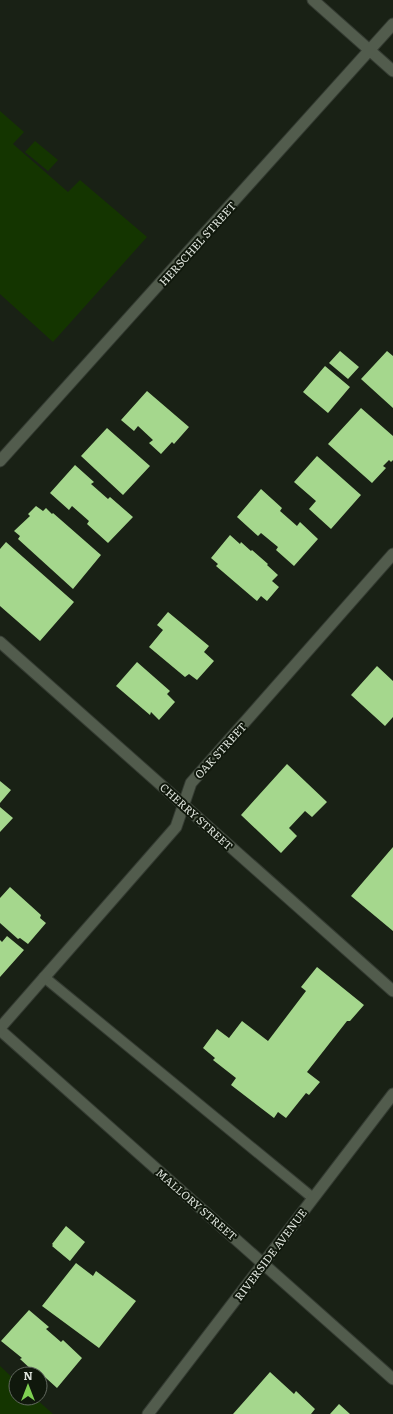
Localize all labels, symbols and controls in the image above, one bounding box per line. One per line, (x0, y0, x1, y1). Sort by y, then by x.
street label: HERSCHEL STREET (155, 197, 239, 289)
street label: OAK STREET (190, 718, 250, 782)
street label: CHERRY STREET (157, 779, 237, 853)
street label: MALLORY STREET (153, 1164, 241, 1244)
street label: RIVERSIDE AVENUE (230, 1205, 310, 1303)
north arrow (8, 1366, 48, 1406)
text: N (23, 1367, 33, 1383)

